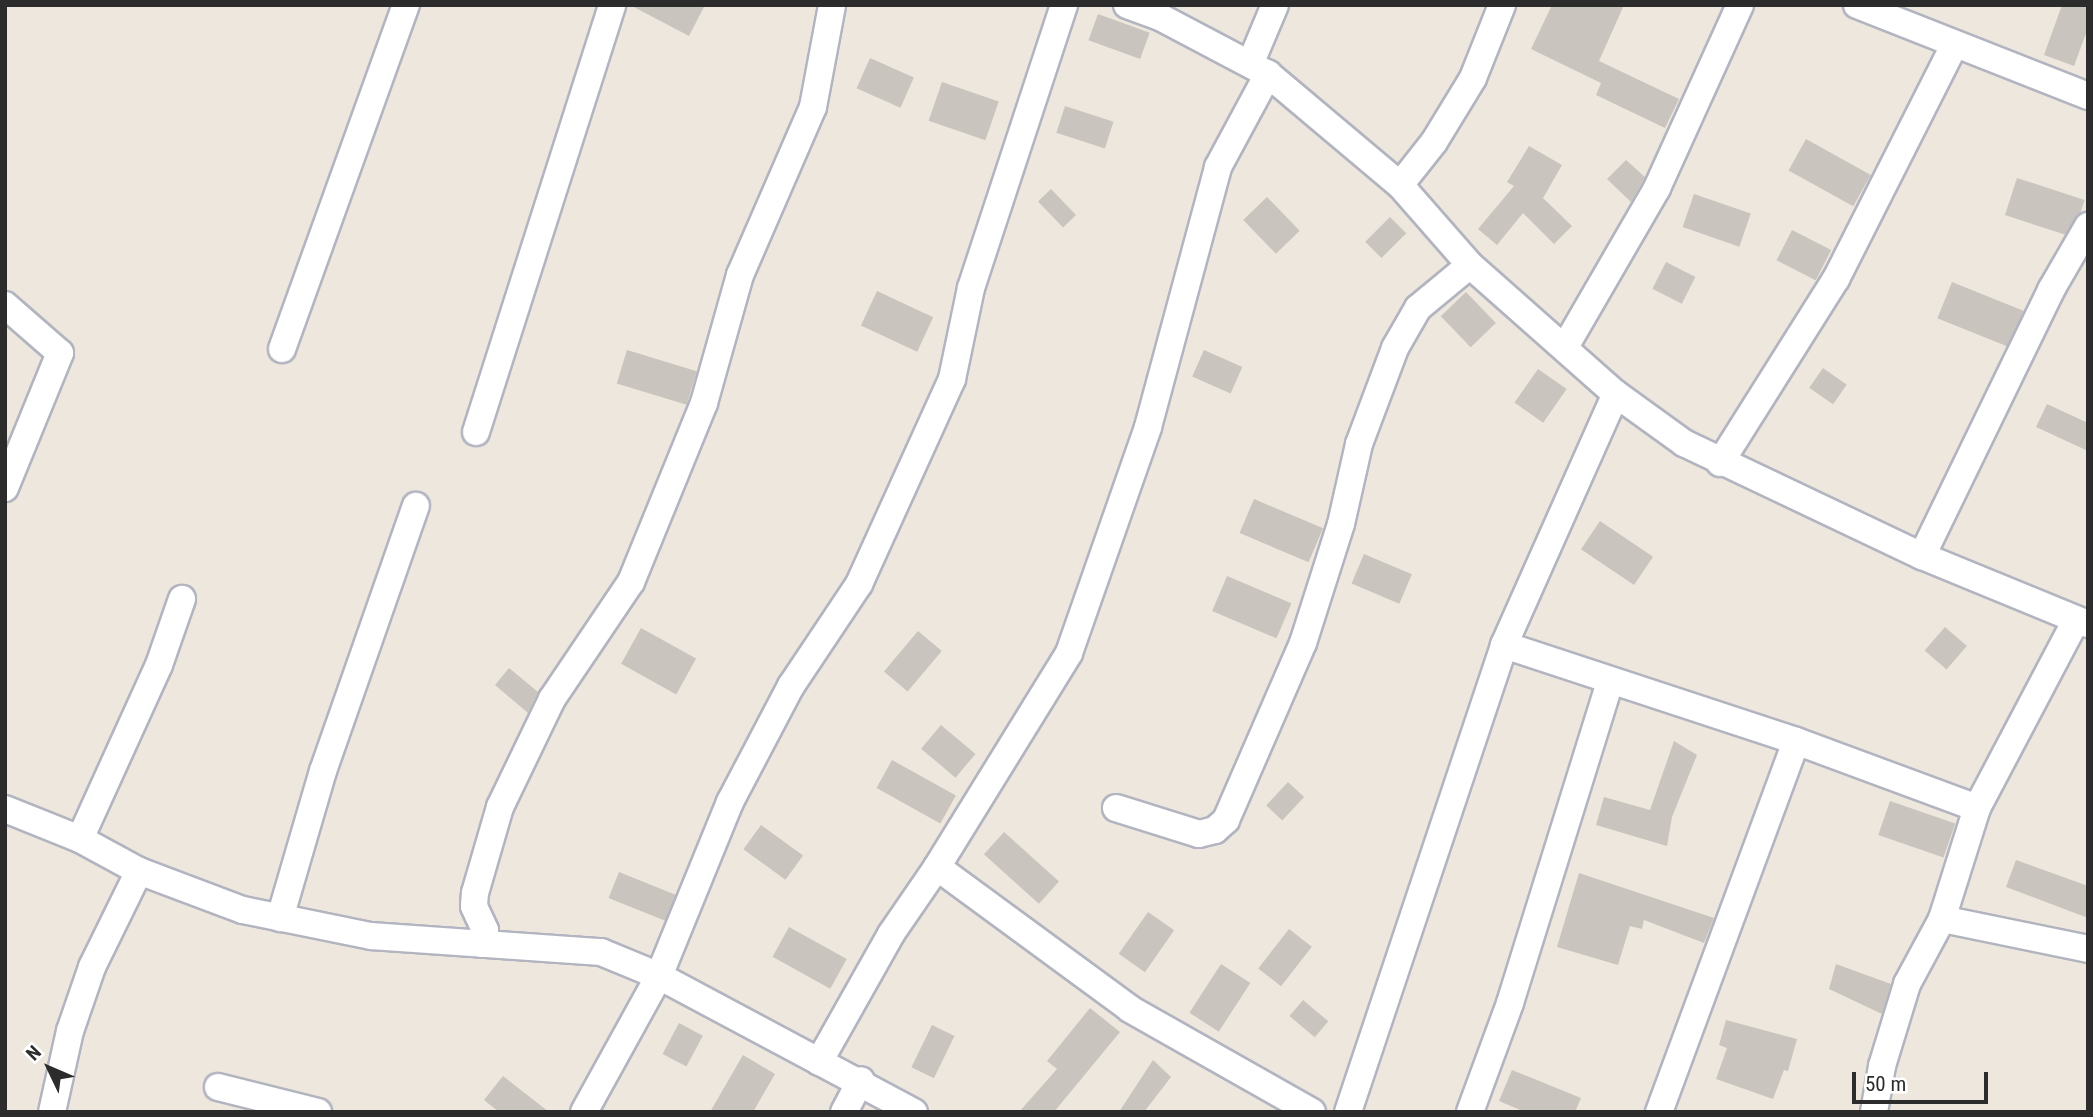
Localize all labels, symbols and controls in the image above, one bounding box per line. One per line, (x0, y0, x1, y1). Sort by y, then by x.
north arrow (14, 1033, 84, 1103)
text: N (21, 1041, 46, 1065)
scale bar (1855, 1058, 1992, 1102)
text: 50 m (1865, 1072, 1906, 1096)

